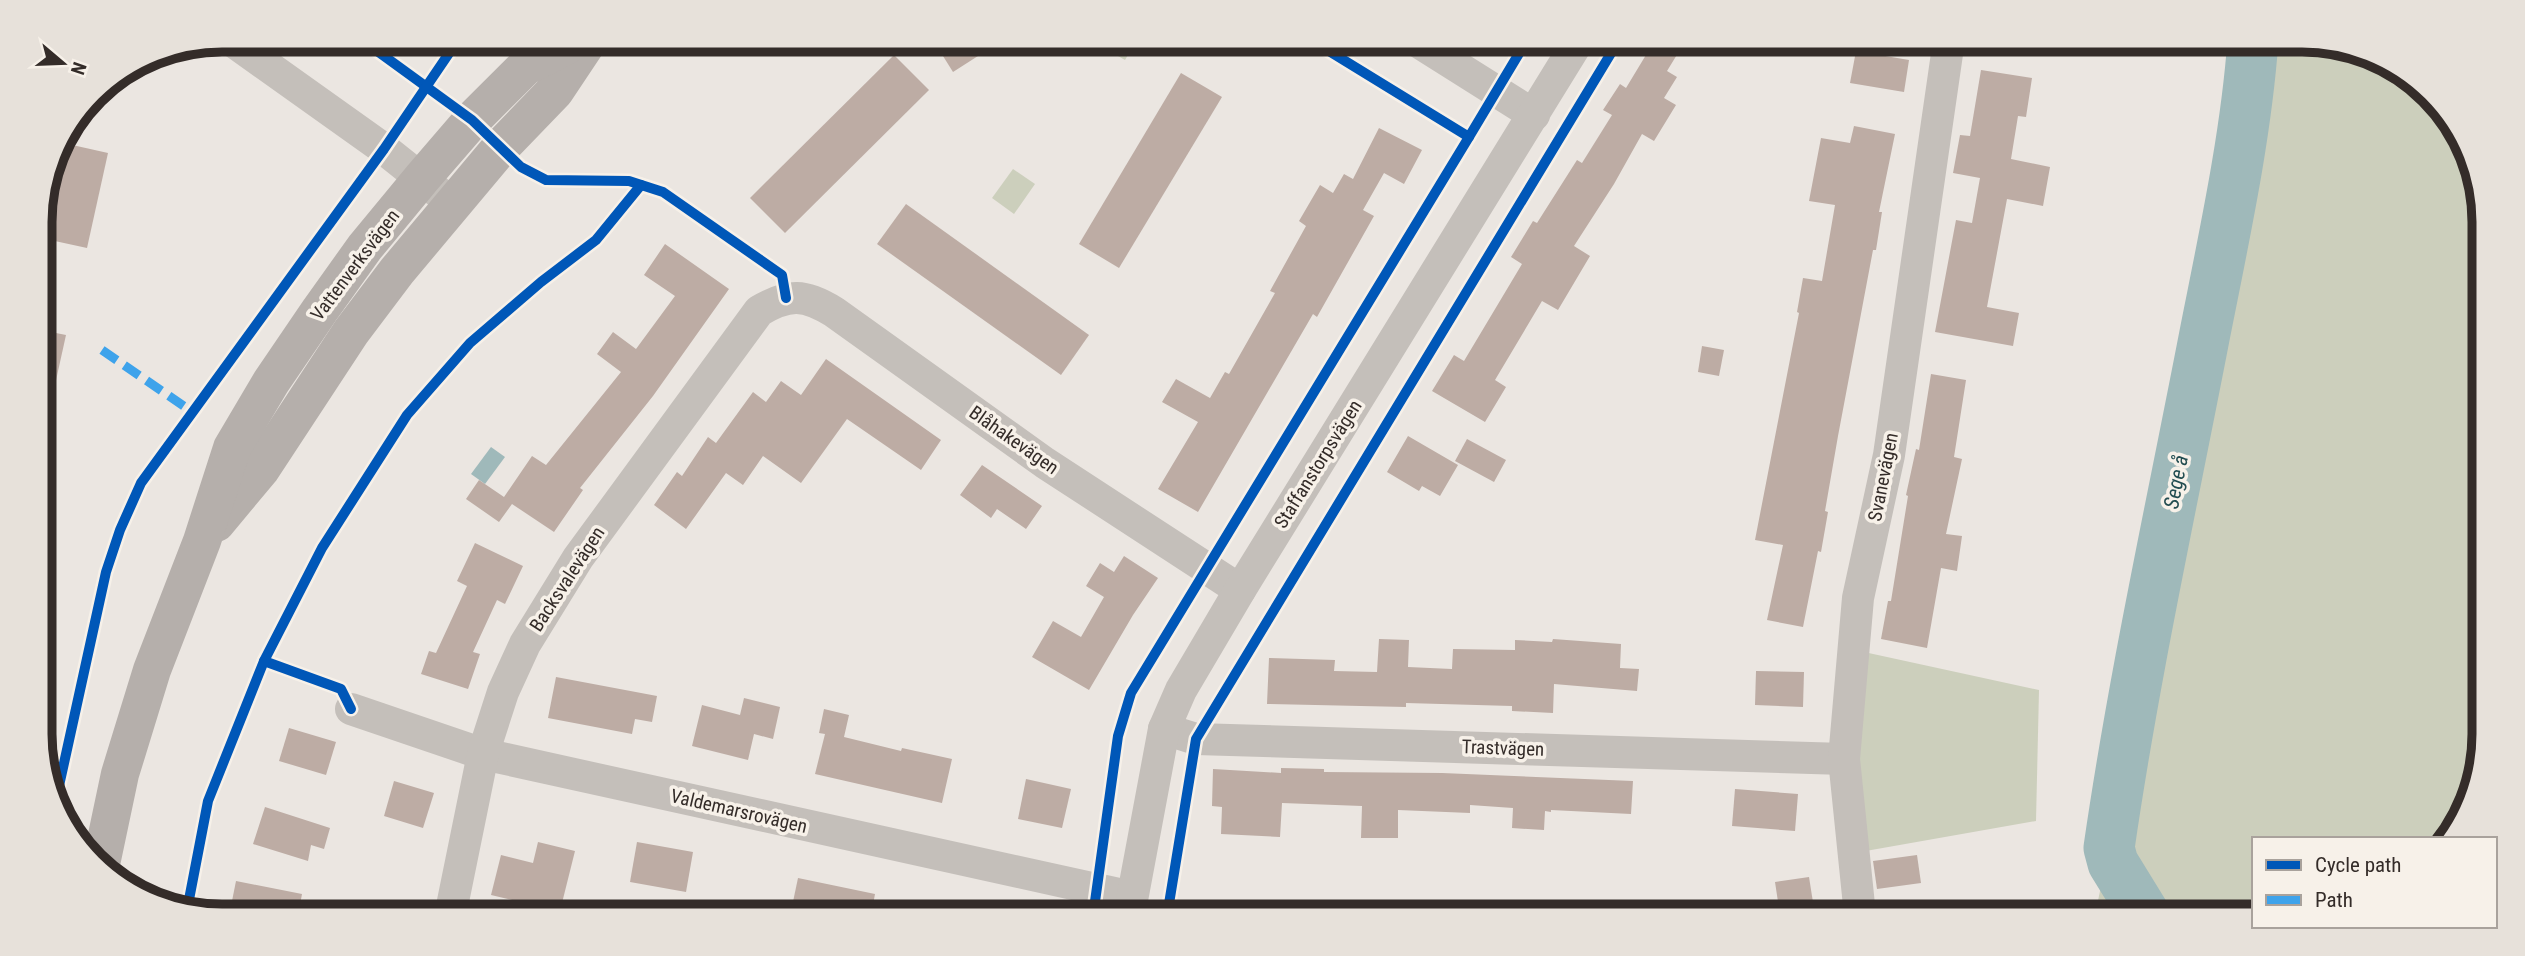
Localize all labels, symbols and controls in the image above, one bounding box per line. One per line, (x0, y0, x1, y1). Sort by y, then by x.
north arrow (28, 28, 98, 98)
text: N (66, 59, 91, 78)
street label: Vattenverksvägen (306, 205, 404, 325)
street label: Staffanstorpsvägen (1269, 396, 1367, 532)
street label: Blåhakevägen (965, 401, 1063, 479)
street label: Svanevägen (1863, 431, 1903, 523)
water label: Sege å (2159, 453, 2193, 511)
street label: Backsvalevägen (525, 522, 609, 636)
street label: Trastvägen (1461, 735, 1545, 761)
street label: Valdemarsrovägen (668, 784, 810, 838)
legend (2252, 837, 2497, 928)
text: Cycle path (2315, 853, 2401, 877)
text: Path (2315, 888, 2353, 912)

